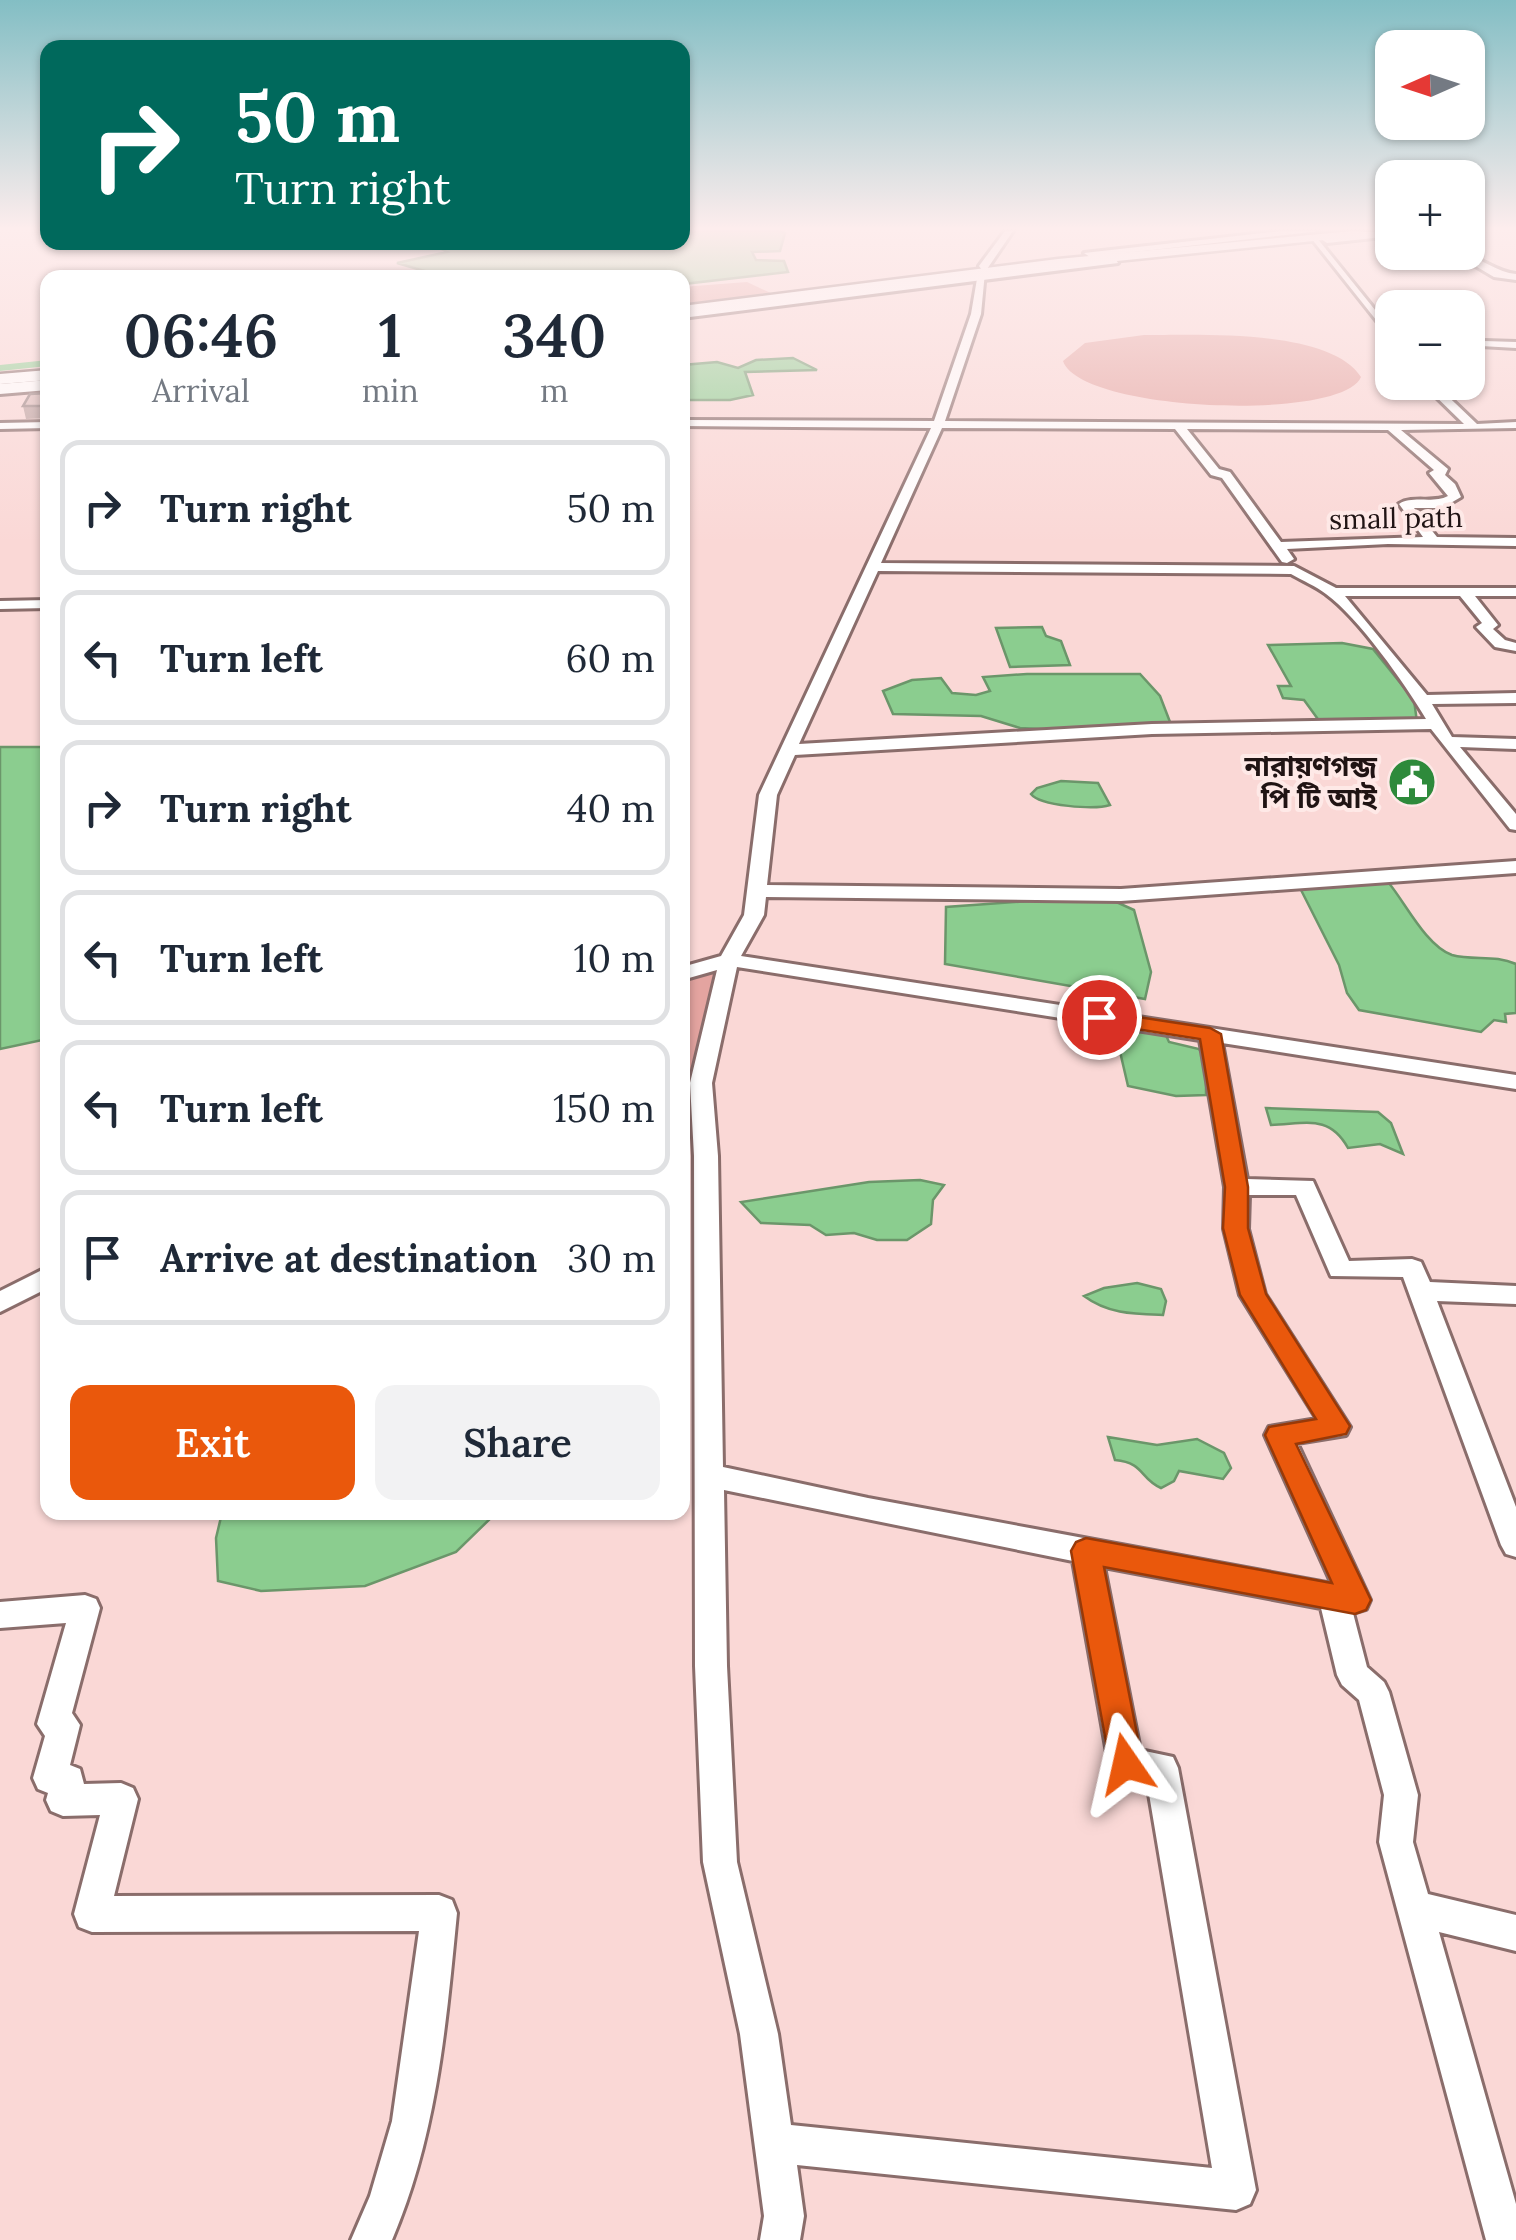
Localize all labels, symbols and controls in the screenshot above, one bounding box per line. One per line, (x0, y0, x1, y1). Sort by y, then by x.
north arrow (1375, 30, 1485, 140)
map controls (1375, 30, 1485, 400)
text: 50 m (235, 72, 400, 161)
icon: right (70, 80, 200, 210)
text: Turn right (235, 159, 451, 216)
button: + (1375, 160, 1485, 270)
button: − (1375, 290, 1485, 400)
text: 06:46 (124, 297, 278, 373)
text: 1 (379, 297, 402, 373)
text: 340 (502, 297, 606, 373)
text: Arrival (152, 370, 250, 411)
text: min (362, 370, 419, 411)
text: m (540, 370, 569, 411)
icon: right (75, 480, 130, 535)
text: Turn right (160, 484, 351, 532)
text: 50 m (567, 484, 655, 532)
street label: small path (1329, 499, 1463, 537)
icon: left (75, 630, 130, 685)
text: Turn left (160, 634, 323, 682)
text: 60 m (565, 634, 655, 682)
place label: নারায়ণগন্জ পি টি আই (1244, 748, 1378, 816)
public building icon: নারায়ণগন্জ পি টি আই (1386, 756, 1438, 808)
icon: right (75, 780, 130, 835)
text: Turn right (160, 784, 351, 832)
text: 40 m (567, 784, 655, 832)
icon: left (75, 930, 130, 985)
text: Turn left (160, 934, 323, 982)
text: 10 m (574, 934, 655, 982)
pin (1057, 975, 1142, 1060)
icon: arrive (1072, 990, 1127, 1045)
icon: left (75, 1080, 130, 1135)
text: Turn left (160, 1084, 323, 1132)
text: 150 m (553, 1084, 655, 1132)
icon: arrive (75, 1230, 130, 1285)
text: Arrive at destination (160, 1234, 537, 1282)
text: 30 m (567, 1234, 656, 1282)
button: Exit (70, 1385, 355, 1500)
button: Share (375, 1385, 660, 1500)
position arrow (1074, 1712, 1178, 1816)

